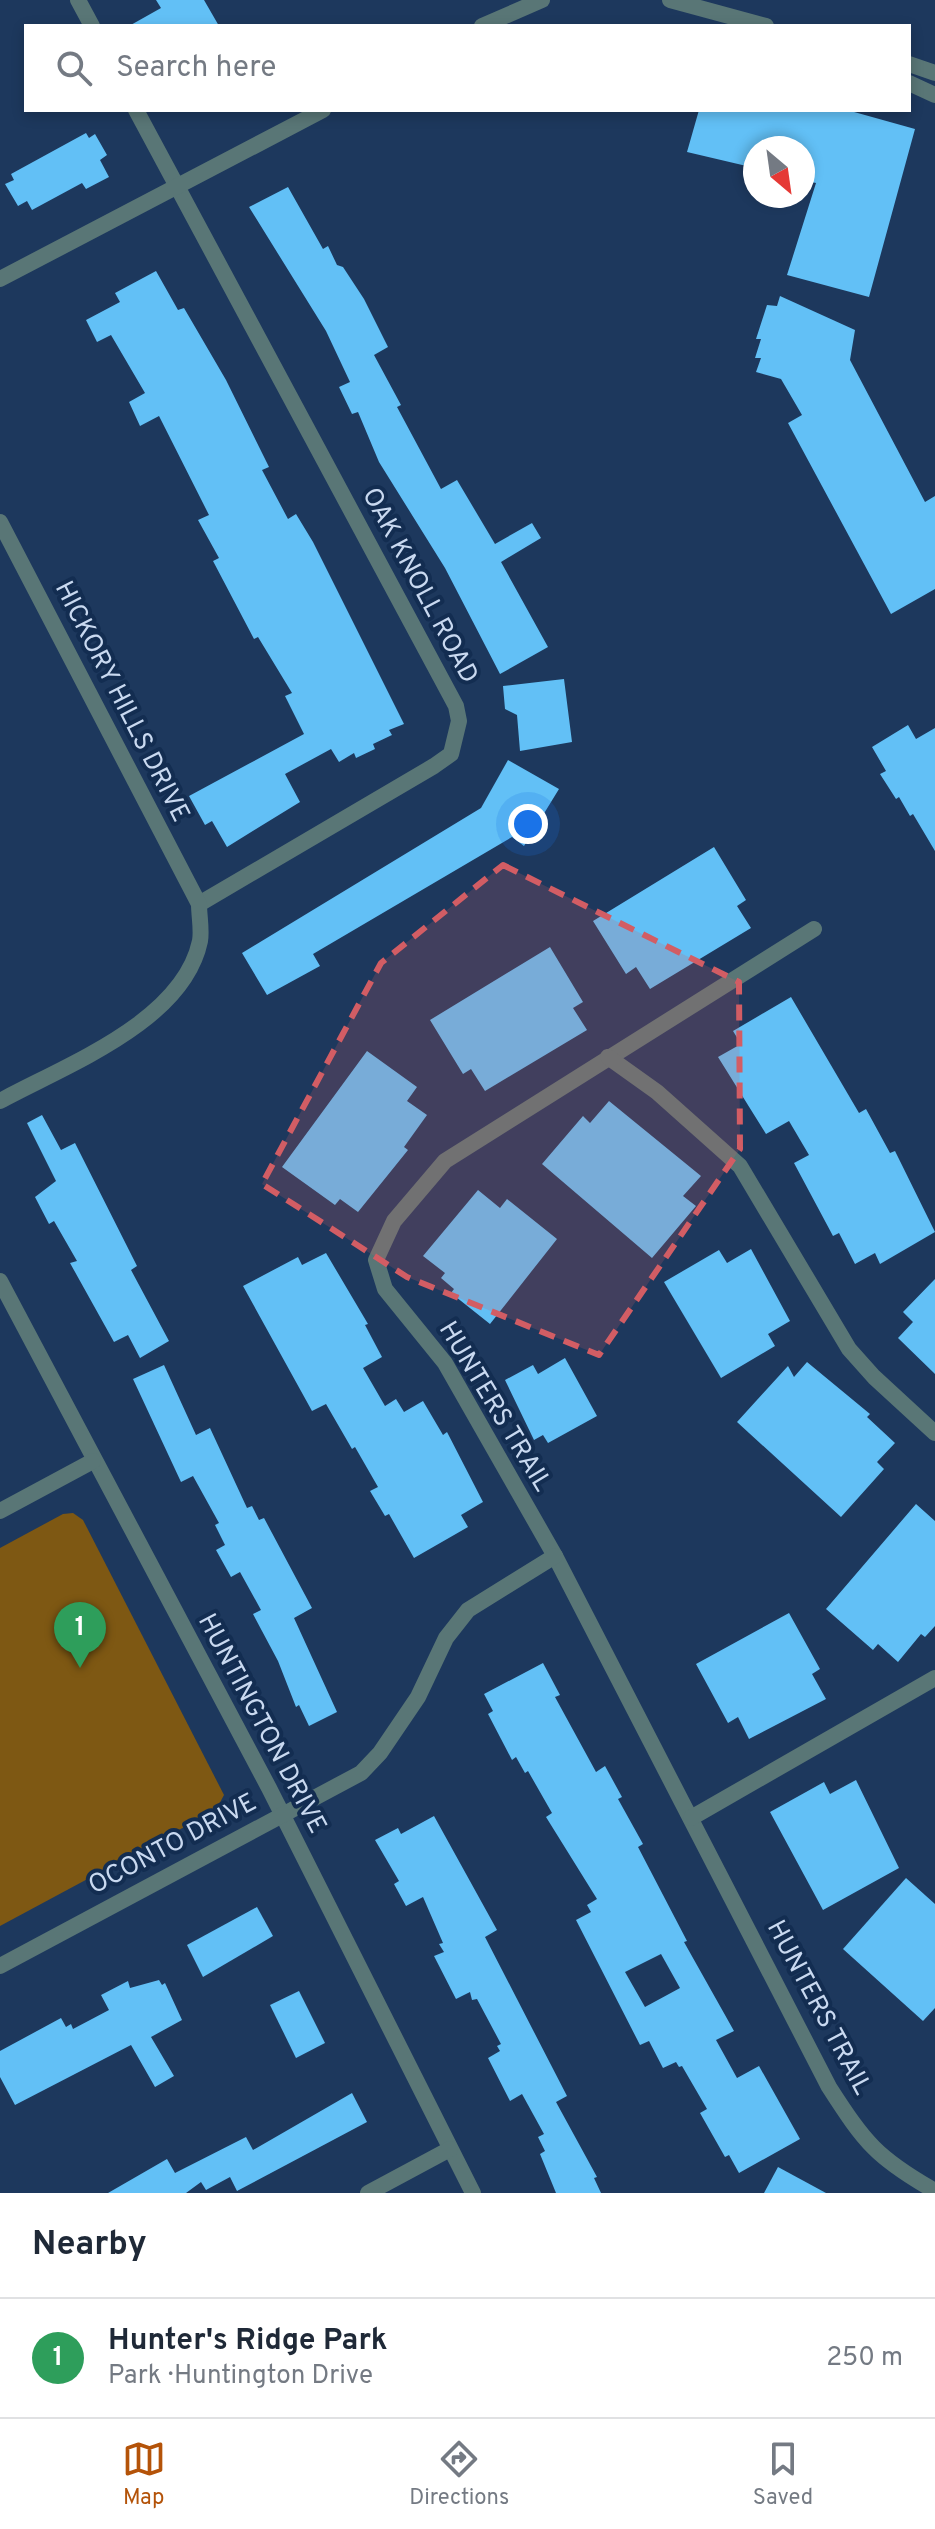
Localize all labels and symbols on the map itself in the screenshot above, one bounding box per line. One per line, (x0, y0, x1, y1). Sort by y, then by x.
north arrow (743, 136, 815, 208)
street label: OAK KNOLL ROAD (353, 482, 485, 690)
street label: HICKORY HILLS DRIVE (46, 576, 196, 828)
your location (508, 804, 548, 844)
street label: HUNTERS TRAIL (430, 1316, 558, 1498)
pin: 1 (54, 1602, 106, 1668)
street label: HUNTINGTON DRIVE (189, 1608, 333, 1840)
street label: OCONTO DRIVE (83, 1787, 263, 1903)
street label: HUNTERS TRAIL (758, 1915, 878, 2101)

